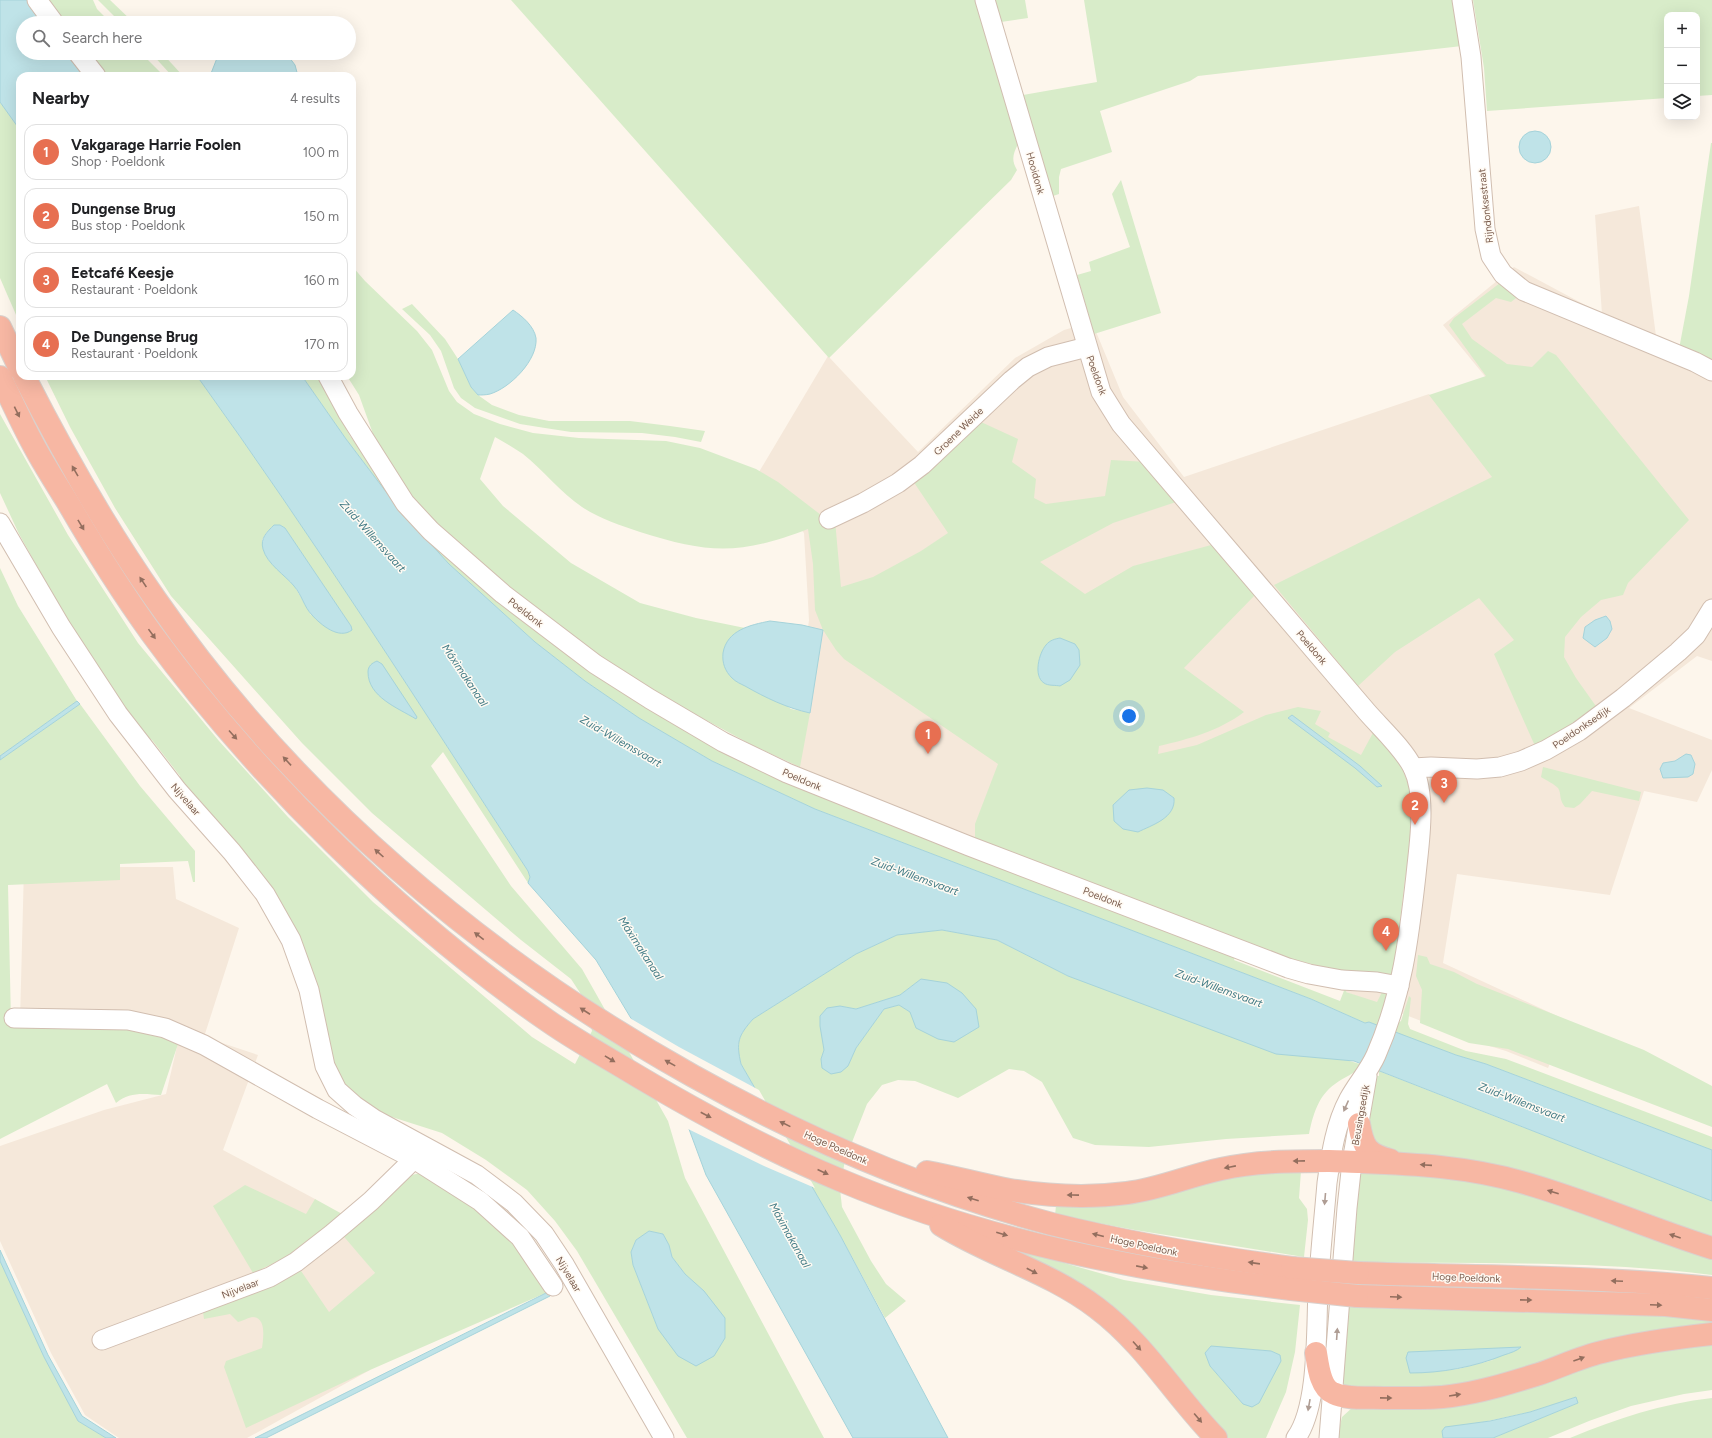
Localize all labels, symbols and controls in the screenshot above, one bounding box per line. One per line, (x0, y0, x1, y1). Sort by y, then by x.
map controls (1664, 12, 1700, 120)
button: + (1664, 12, 1700, 48)
search box (16, 16, 356, 60)
icon: search (30, 27, 52, 49)
text: Search here (62, 29, 142, 47)
button: − (1664, 48, 1700, 84)
button: layers (1664, 84, 1700, 120)
text: Nearby (32, 88, 90, 108)
text: 4 results (290, 91, 340, 106)
text: Vakgarage Harrie Foolen (71, 136, 241, 154)
text: 1 (43, 145, 49, 160)
text: 100 m (303, 145, 339, 160)
street label: Hooidonk (1023, 150, 1048, 196)
text: Shop · Poeldonk (71, 154, 165, 169)
street label: Rijndonksestraat (1475, 168, 1496, 244)
text: Dungense Brug (71, 200, 176, 218)
text: 2 (42, 209, 50, 224)
text: 150 m (304, 209, 339, 224)
text: Bus stop · Poeldonk (71, 218, 185, 233)
text: Eetcafé Keesje (71, 264, 174, 282)
text: 3 (42, 273, 50, 288)
text: 160 m (304, 273, 339, 288)
text: Restaurant · Poeldonk (71, 282, 198, 297)
text: De Dungense Brug (71, 328, 198, 346)
text: 4 (42, 337, 50, 352)
text: 170 m (304, 337, 339, 352)
text: Restaurant · Poeldonk (71, 346, 198, 361)
street label: Poeldonk (1083, 354, 1110, 397)
street label: Groene Weide (931, 404, 986, 458)
one-way arrow (14, 406, 20, 417)
one-way arrow (71, 466, 79, 476)
water label: Zuid-Willemsvaart (337, 498, 409, 575)
one-way arrow (77, 519, 84, 531)
one-way arrow (139, 576, 147, 587)
street label: Poeldonk (505, 595, 546, 630)
street label: Poeldonk (1293, 627, 1330, 667)
one-way arrow (148, 628, 156, 639)
water label: Máximakanaal (439, 642, 491, 709)
street label: Poeldonksedijk (1550, 703, 1613, 752)
your location (1119, 706, 1139, 726)
water label: Zuid-Willemsvaart (578, 713, 664, 770)
pin: 1 (915, 721, 941, 754)
one-way arrow (229, 730, 238, 740)
one-way arrow (282, 756, 292, 766)
street label: Poeldonk (780, 765, 823, 794)
pin: 3 (1431, 770, 1457, 803)
street label: Nijvelaar (168, 780, 204, 819)
pin: 2 (1402, 792, 1428, 825)
one-way arrow (374, 848, 384, 858)
water label: Zuid-Willemsvaart (869, 855, 961, 899)
street label: Poeldonk (1081, 884, 1125, 911)
water label: Máximakanaal (615, 914, 666, 983)
pin: 4 (1373, 918, 1399, 951)
one-way arrow (473, 932, 484, 941)
water label: Zuid-Willemsvaart (1173, 967, 1265, 1011)
one-way arrow (580, 1007, 590, 1015)
one-way arrow (604, 1056, 616, 1063)
one-way arrow (664, 1060, 676, 1066)
water label: Zuid-Willemsvaart (1477, 1080, 1568, 1125)
street label: Beusingsedijk (1349, 1084, 1372, 1146)
one-way arrow (1343, 1100, 1349, 1111)
one-way arrow (701, 1112, 712, 1119)
one-way arrow (779, 1121, 791, 1127)
street label: Hoge Poeldonk (802, 1128, 870, 1167)
one-way arrow (1292, 1158, 1305, 1164)
one-way arrow (1420, 1161, 1432, 1168)
one-way arrow (1224, 1165, 1236, 1171)
one-way arrow (818, 1169, 829, 1175)
one-way arrow (1546, 1188, 1558, 1194)
one-way arrow (1066, 1192, 1079, 1198)
one-way arrow (1322, 1193, 1329, 1205)
one-way arrow (967, 1196, 979, 1202)
water label: Máximakanaal (766, 1200, 813, 1271)
one-way arrow (997, 1231, 1009, 1237)
one-way arrow (1092, 1232, 1104, 1238)
street label: Hoge Poeldonk (1109, 1232, 1179, 1259)
one-way arrow (1669, 1233, 1681, 1239)
street label: Nijvelaar (553, 1254, 585, 1295)
one-way arrow (1247, 1260, 1260, 1266)
one-way arrow (1136, 1264, 1148, 1270)
one-way arrow (1026, 1268, 1038, 1274)
street label: Hoge Poeldonk (1432, 1270, 1501, 1285)
street label: Nijvelaar (220, 1275, 261, 1302)
one-way arrow (1611, 1278, 1623, 1285)
one-way arrow (1390, 1294, 1403, 1300)
one-way arrow (1520, 1297, 1533, 1303)
one-way arrow (1650, 1301, 1662, 1308)
one-way arrow (1333, 1328, 1340, 1340)
one-way arrow (1133, 1340, 1142, 1351)
one-way arrow (1574, 1356, 1586, 1362)
one-way arrow (1448, 1392, 1461, 1398)
one-way arrow (1380, 1395, 1393, 1401)
one-way arrow (1306, 1399, 1312, 1412)
one-way arrow (1193, 1413, 1202, 1423)

